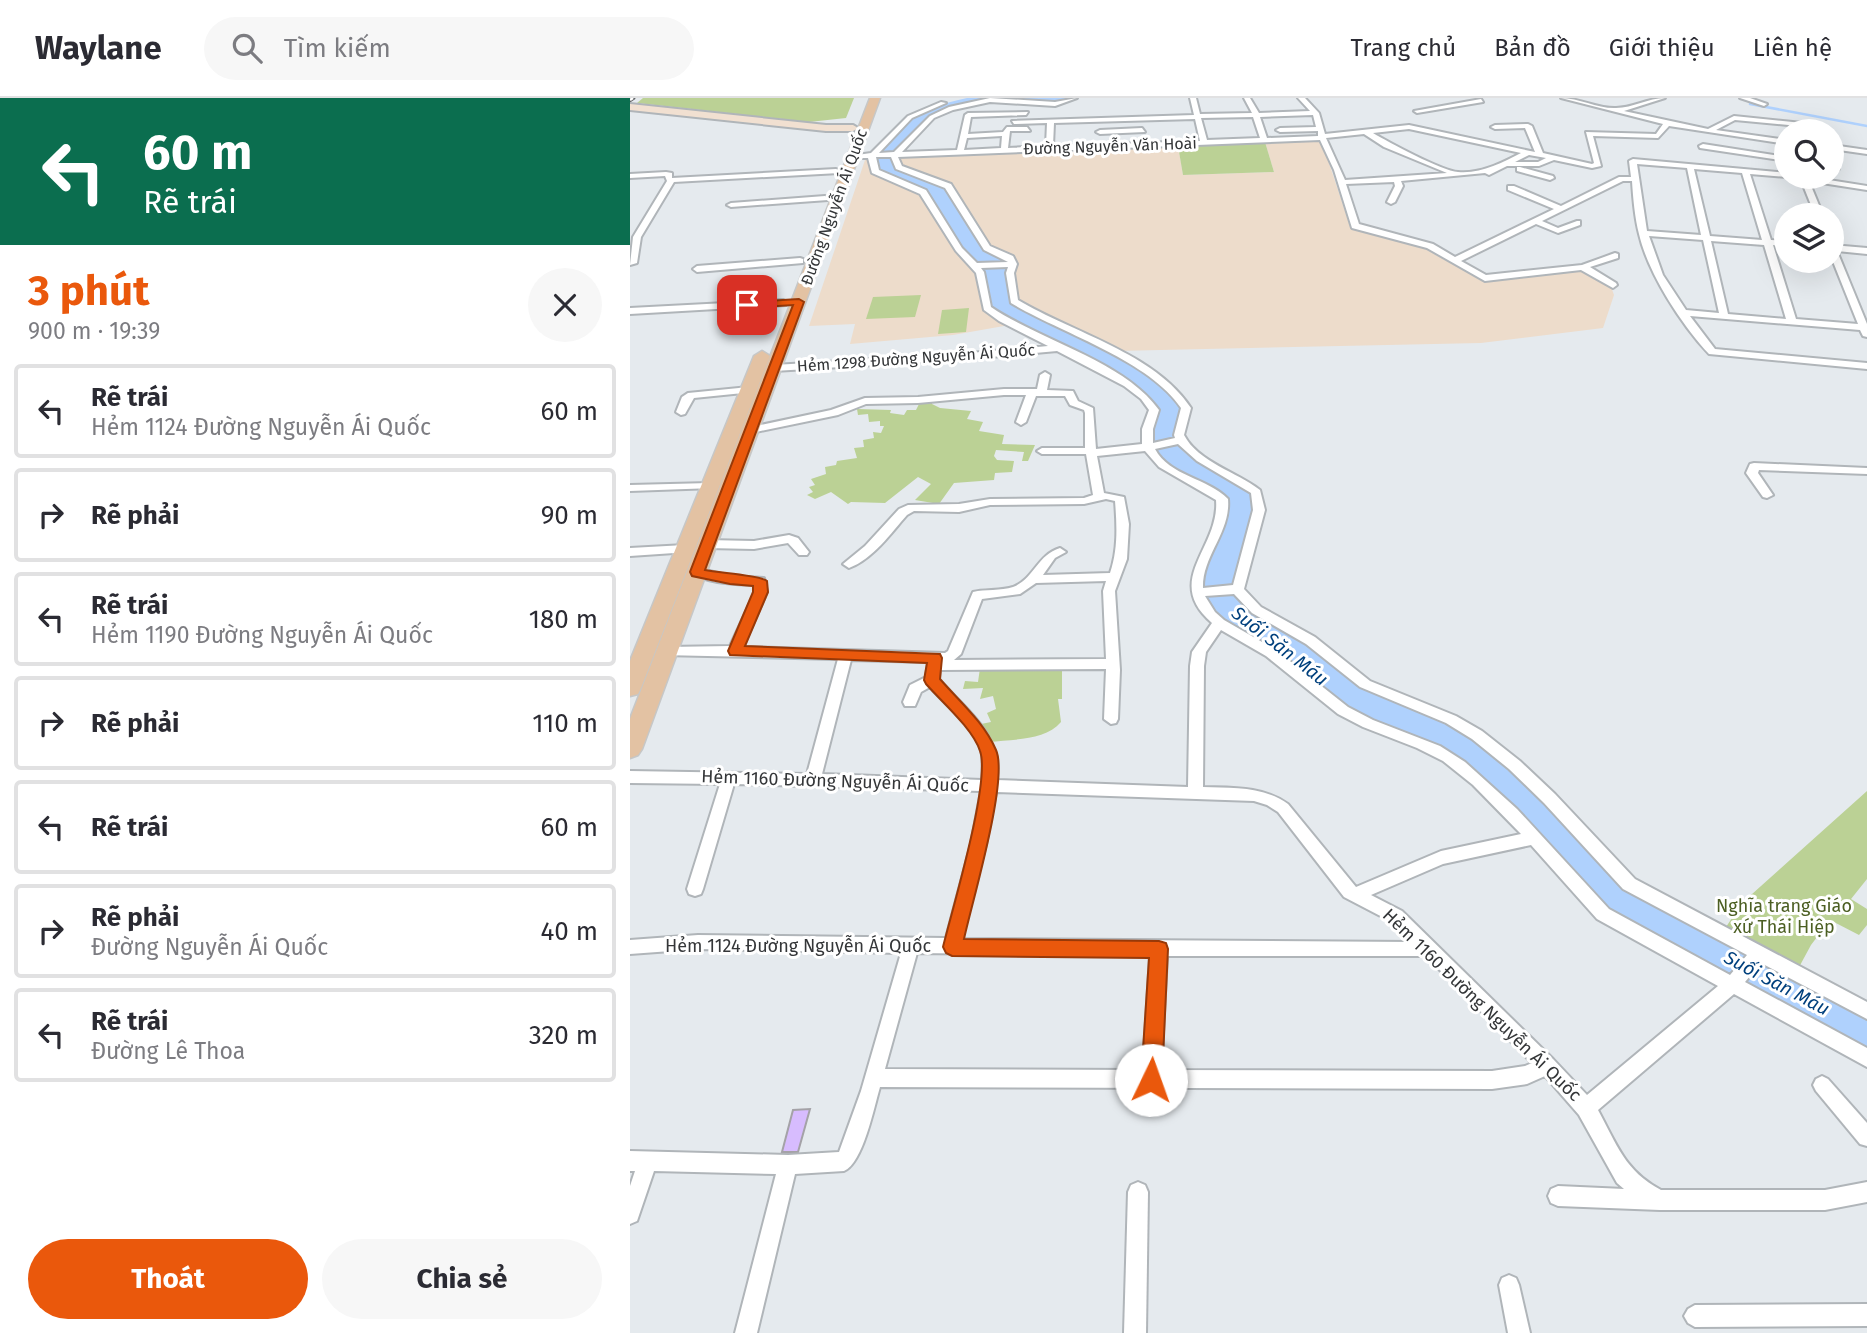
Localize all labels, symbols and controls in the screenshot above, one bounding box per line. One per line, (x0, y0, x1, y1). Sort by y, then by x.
search box (204, 17, 694, 80)
text: Waylane (35, 28, 162, 68)
icon: search (228, 29, 266, 67)
text: Tìm kiếm (284, 33, 391, 64)
text: Trang chủ (1351, 34, 1456, 62)
text: Bản đồ (1494, 34, 1571, 62)
text: Giới thiệu (1609, 34, 1715, 62)
text: Liên hệ (1753, 34, 1832, 62)
map controls (1774, 119, 1844, 273)
button: search (1774, 119, 1844, 189)
text: 60 m (143, 123, 252, 182)
icon: left (28, 126, 119, 217)
street label: Đường Nguyễn Ái Quốc (796, 126, 871, 288)
street label: Đường Nguyễn Văn Hoài (1023, 133, 1197, 159)
text: Rẽ trái (143, 183, 237, 221)
button: layers (1774, 203, 1844, 273)
text: 3 phút (28, 266, 149, 316)
button: close (528, 268, 602, 342)
pin (717, 275, 777, 335)
icon: arrive (728, 286, 766, 324)
text: 900 m · 19:39 (28, 317, 160, 345)
street label: Hẻm 1298 Đường Nguyễn Ái Quốc (796, 339, 1036, 376)
text: Rẽ trái (91, 382, 168, 413)
icon: left (32, 392, 70, 430)
text: 60 m (540, 396, 598, 427)
text: Hẻm 1124 Đường Nguyễn Ái Quốc (91, 413, 431, 441)
icon: right (32, 496, 70, 534)
text: Rẽ phải (91, 500, 179, 531)
text: 90 m (541, 500, 598, 531)
text: Rẽ trái (91, 590, 168, 621)
icon: left (32, 600, 70, 638)
water label: Suối Săn Máu (1227, 601, 1333, 691)
text: 180 m (529, 604, 598, 635)
text: Hẻm 1190 Đường Nguyễn Ái Quốc (91, 621, 433, 649)
icon: right (32, 704, 70, 742)
text: Rẽ phải (91, 708, 179, 739)
text: 110 m (532, 708, 598, 739)
street label: Hẻm 1160 Đường Nguyễn Ái Quốc (701, 764, 970, 797)
icon: left (32, 808, 70, 846)
text: Rẽ trái (91, 812, 168, 843)
text: 60 m (540, 812, 598, 843)
park label: Nghĩa trang Giáo xứ Thái Hiệp (1716, 895, 1852, 938)
text: Rẽ phải (91, 902, 179, 933)
street label: Hẻm 1160 Đường Nguyễn Ái Quốc (1378, 903, 1587, 1106)
icon: right (32, 912, 70, 950)
text: 40 m (540, 916, 598, 947)
text: Đường Nguyễn Ái Quốc (91, 933, 328, 961)
street label: Hẻm 1124 Đường Nguyễn Ái Quốc (665, 934, 931, 957)
water label: Suối Săn Máu (1720, 945, 1834, 1020)
text: Rẽ trái (91, 1006, 168, 1037)
icon: left (32, 1016, 70, 1054)
text: 320 m (529, 1020, 598, 1051)
text: Đường Lê Thoa (91, 1037, 245, 1065)
position arrow (1114, 1043, 1188, 1117)
button: Thoát (28, 1239, 308, 1319)
button: Chia sẻ (322, 1239, 602, 1319)

